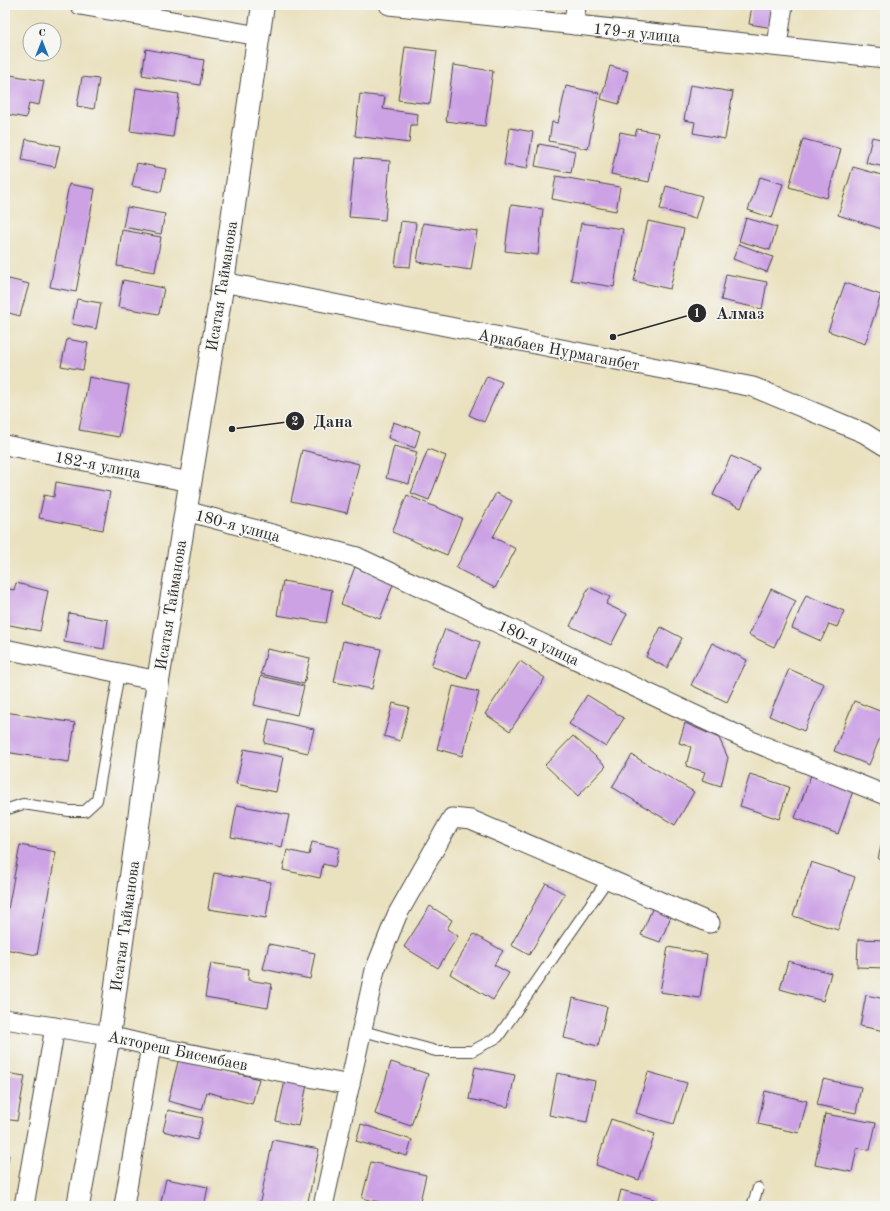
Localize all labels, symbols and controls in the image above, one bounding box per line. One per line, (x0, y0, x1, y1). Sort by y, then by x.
street label: 179-я улица (592, 21, 681, 47)
north arrow (22, 22, 62, 62)
text: С (38, 28, 46, 39)
street label: Исатая Тайманова (205, 220, 241, 353)
callout: Алмаз (687, 298, 772, 327)
text: Алмаз (716, 306, 764, 323)
text: 1 (694, 308, 700, 320)
street label: Аркабаев Нурмаганбет (476, 327, 641, 374)
callout: Дана (285, 407, 360, 436)
text: Дана (313, 414, 353, 431)
text: 2 (292, 416, 299, 428)
street label: 182-я улица (53, 450, 142, 482)
street label: 180-я улица (193, 508, 282, 546)
street label: Исатая Тайманова (154, 539, 190, 672)
street label: 180-я улица (495, 618, 581, 670)
street label: Исатая Тайманова (109, 860, 143, 993)
street label: Актореш Бисембаев (106, 1029, 249, 1075)

